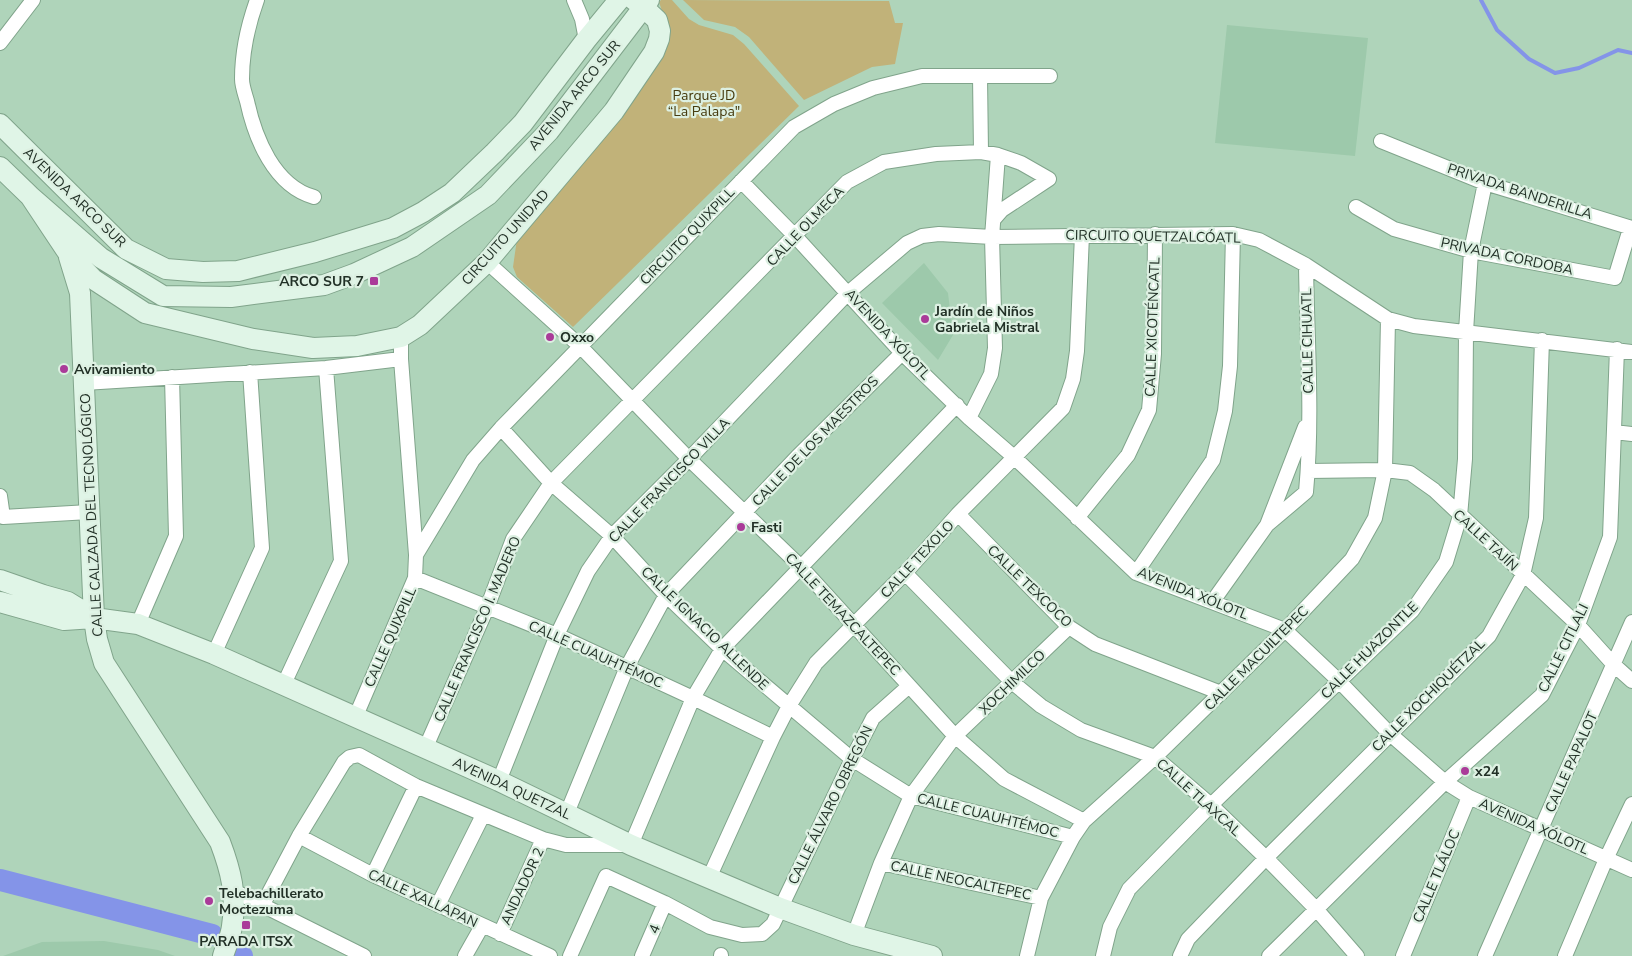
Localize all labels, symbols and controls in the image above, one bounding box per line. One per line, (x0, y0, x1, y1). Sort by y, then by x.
street label: AVENIDA ARCO SUR (524, 36, 625, 154)
park label: Parque JD “La Palapa" (668, 86, 740, 121)
street label: AVENIDA ARCO SUR (19, 143, 130, 252)
street label: PRIVADA BANDERILLA (1445, 159, 1595, 224)
street label: CALLE OLMECA (762, 182, 848, 270)
street label: CIRCUITO QUIXPILL (636, 183, 739, 289)
street label: CIRCUITO UNIDAD (457, 185, 553, 289)
street label: CIRCUITO QUETZALCÓATL (1065, 225, 1241, 248)
street label: PRIVADA CORDOBA (1439, 233, 1575, 280)
street label: CALLE XICOTÉNCATL (1141, 257, 1164, 397)
place label: ARCO SUR 7 (279, 272, 364, 291)
marker: ARCO SUR 7 (368, 275, 380, 287)
street label: AVENIDA XÓLOTL (840, 285, 935, 384)
street label: CALLE CIHUATL (1297, 288, 1318, 394)
place label: Jardín de Niños Gabriela Mistral (934, 302, 1040, 337)
marker: Jardín de Niños Gabriela Mistral (919, 313, 931, 325)
place label: Oxxo (560, 328, 594, 347)
marker: Oxxo (544, 331, 556, 343)
place label: Avivamiento (74, 360, 155, 379)
marker: Avivamiento (58, 363, 70, 375)
street label: CALLE DE LOS MAESTROS (748, 372, 883, 511)
street label: CALLE CALZADA DEL TECNOLÓGICO (76, 393, 107, 637)
street label: CALLE FRANCISCO VILLA (604, 414, 734, 547)
street label: CALLE TAJÍN (1449, 505, 1522, 576)
street label: CALLE TEXOLO (876, 516, 958, 602)
place label: Fasti (751, 518, 782, 537)
marker: Fasti (735, 521, 747, 533)
street label: CALLE FRANCISCO I. MADERO (430, 533, 525, 725)
street label: CALLE TEXCOCO (983, 541, 1076, 632)
street label: CALLE TEMAZCALTEPEC (781, 549, 905, 680)
street label: CALLE IGNACIO ALLENDE (637, 562, 773, 694)
street label: AVENIDA XÓLOTL (1135, 563, 1251, 625)
street label: CALLE QUIXPILL (360, 584, 421, 690)
street label: CALLE HUAZONTLE (1316, 597, 1422, 703)
street label: CALLE CITLALI (1534, 601, 1593, 696)
street label: CALLE MACUILTEPEC (1200, 602, 1313, 715)
street label: CALLE CUAUHTÉMOC (525, 616, 666, 693)
street label: CALLE XOCHIQUÉTZAL (1368, 634, 1489, 756)
street label: XOCHIMILCO (975, 646, 1050, 719)
street label: CALLE PAPALOT (1541, 708, 1602, 815)
street label: CALLE ÁLVARO OBREGÓN (784, 723, 877, 888)
street label: AVENIDA QUETZAL (450, 753, 574, 824)
street label: CALLE TLAXCAL (1152, 754, 1245, 841)
place label: x24 (1474, 762, 1500, 781)
marker: x24 (1459, 765, 1471, 777)
street label: CALLE CUAUHTÉMOC (915, 789, 1061, 842)
street label: AVENIDA XÓLOTL (1476, 794, 1592, 859)
street label: CALLE TLÁLOC (1408, 827, 1465, 926)
street label: ANDADOR 2 (496, 844, 549, 928)
street label: CALLE NEOCALTEPEC (889, 856, 1033, 905)
street label: CALLE XALLAPAN (365, 865, 481, 932)
place label: Telebachillerato Moctezuma (219, 884, 324, 919)
marker: Telebachillerato Moctezuma (203, 895, 215, 907)
marker: PARADA ITSX (240, 919, 252, 931)
street label: 4 (644, 922, 665, 937)
place label: PARADA ITSX (199, 932, 293, 951)

